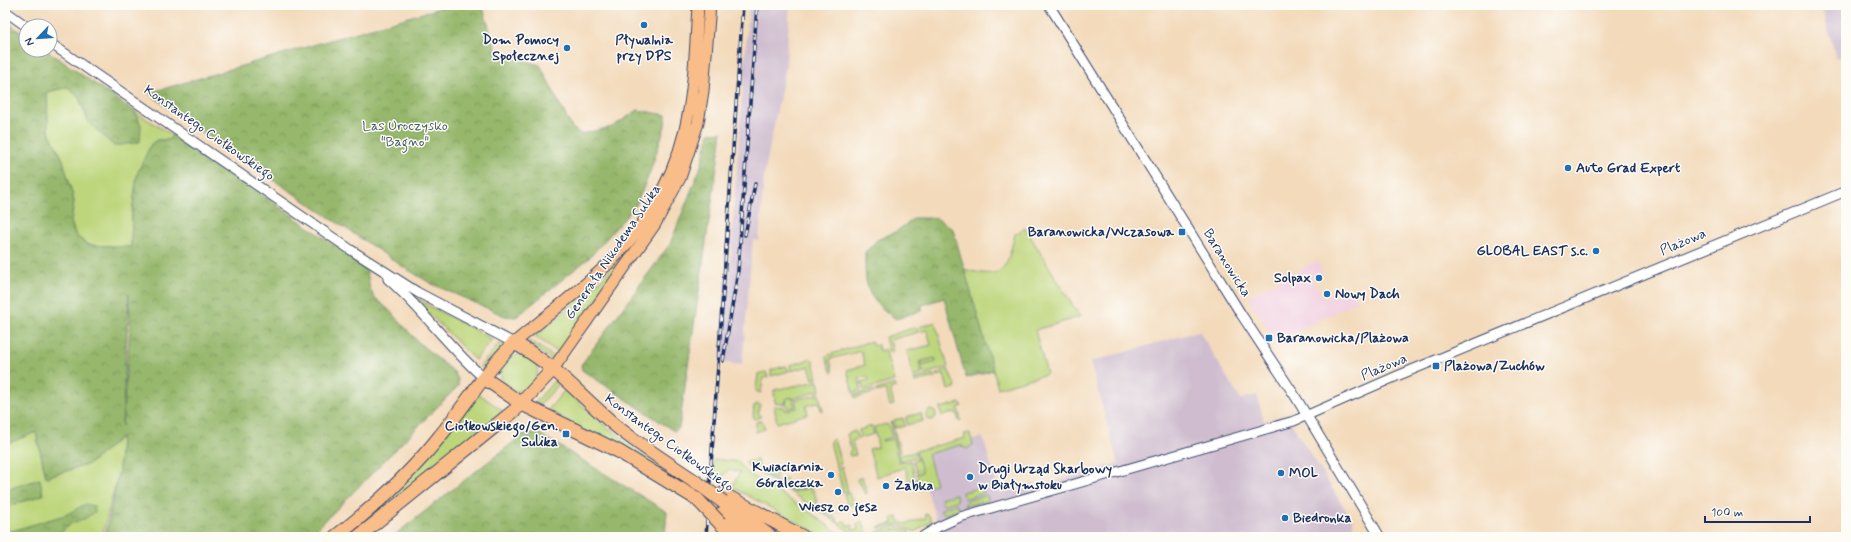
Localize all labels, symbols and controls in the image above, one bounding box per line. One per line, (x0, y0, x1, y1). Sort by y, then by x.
north arrow (18, 18, 58, 58)
marker: Pływalnia przy DPS (639, 20, 649, 30)
place label: Dom Pomocy Społecznej (482, 31, 560, 65)
place label: Pływalnia przy DPS (615, 31, 673, 65)
text: N (22, 36, 38, 48)
marker: Dom Pomocy Społecznej (562, 43, 572, 53)
street label: Konstantego Ciołkowskiego (139, 81, 278, 187)
park label: Las Uroczysko "Bagno" (362, 117, 448, 153)
place label: Auto Grad Expert (1576, 159, 1681, 177)
marker: Auto Grad Expert (1563, 163, 1573, 173)
street label: Generała Nikodema Sulika (561, 181, 665, 323)
place label: Baranowicka/Wczasowa (1028, 223, 1175, 241)
street label: Plażowa (1657, 224, 1709, 260)
street label: Baranowicka (1199, 225, 1255, 301)
marker: Baranowicka/Wczasowa (1177, 227, 1187, 237)
place label: GLOBAL EAST s.c. (1477, 242, 1588, 260)
marker: GLOBAL EAST s.c. (1591, 246, 1601, 256)
place label: Solpax (1274, 269, 1312, 287)
marker: Solpax (1314, 273, 1324, 283)
place label: Nowy Dach (1335, 285, 1400, 303)
marker: Nowy Dach (1322, 289, 1332, 299)
place label: Baranowicka/Plażowa (1277, 329, 1409, 347)
marker: Baranowicka/Plażowa (1264, 333, 1274, 343)
street label: Plażowa (1358, 349, 1410, 385)
place label: Plażowa/Zuchów (1444, 357, 1545, 375)
marker: Plażowa/Zuchów (1431, 361, 1441, 371)
street label: Konstantego Ciołkowskiego (600, 390, 737, 498)
place label: Ciołkowskiego/Gen. Sulika (445, 417, 558, 451)
marker: Ciołkowskiego/Gen. Sulika (561, 429, 571, 439)
place label: Kwiaciarnia Góraleczka (752, 458, 824, 492)
place label: Drugi Urząd Skarbowy w Białymstoku (978, 460, 1112, 494)
place label: MOL (1289, 464, 1318, 482)
marker: MOL (1276, 468, 1286, 478)
marker: Kwiaciarnia Góraleczka (826, 470, 836, 480)
marker: Drugi Urząd Skarbowy w Białymstoku (965, 472, 975, 482)
place label: Żabka (894, 477, 934, 495)
marker: Żabka (881, 481, 891, 491)
marker: Wiesz co jesz (833, 487, 843, 497)
place label: Wiesz co jesz (798, 498, 877, 517)
scale bar (1705, 498, 1810, 524)
text: 100 m (1711, 505, 1743, 521)
place label: Biedronka (1293, 509, 1352, 527)
marker: Biedronka (1280, 513, 1290, 523)

